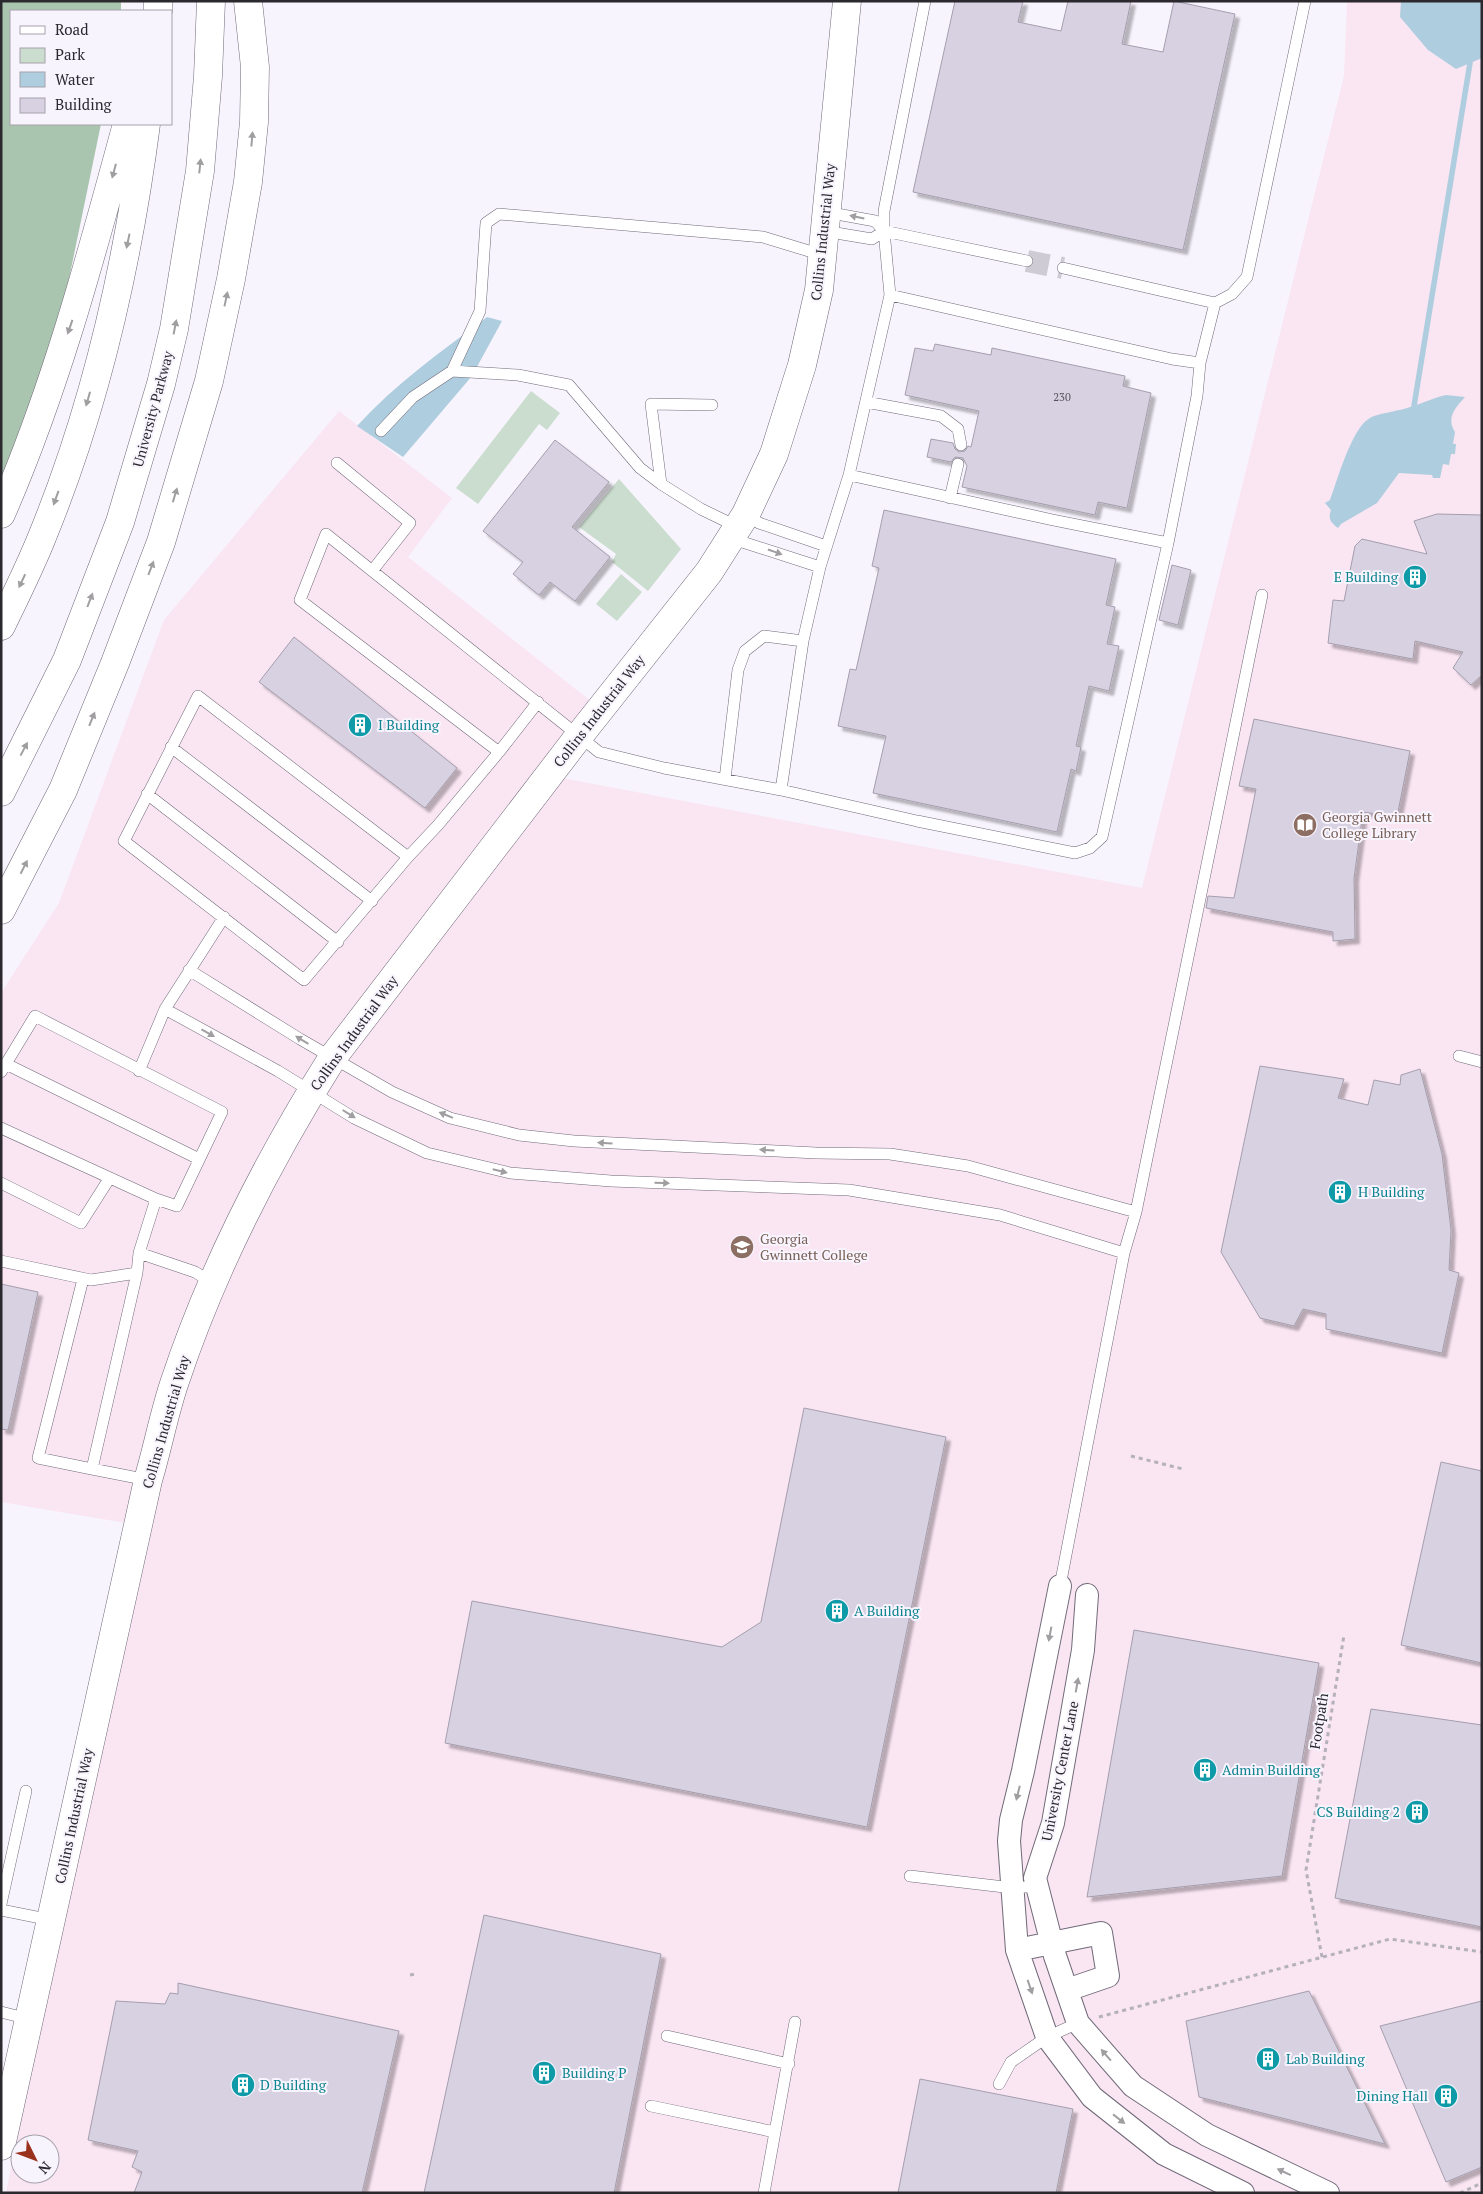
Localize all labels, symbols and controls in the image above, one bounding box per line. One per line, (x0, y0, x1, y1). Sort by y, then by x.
legend (10, 10, 172, 125)
text: Road (55, 19, 88, 39)
text: Park (55, 44, 85, 64)
text: Water (55, 69, 95, 89)
text: Building (55, 94, 113, 114)
one-way arrow (248, 130, 256, 146)
one-way arrow (197, 158, 205, 174)
street label: Collins Industrial Way (806, 162, 839, 301)
one-way arrow (110, 163, 118, 178)
one-way arrow (850, 213, 865, 221)
one-way arrow (124, 233, 132, 249)
one-way arrow (222, 291, 230, 306)
one-way arrow (171, 318, 179, 334)
one-way arrow (66, 320, 74, 335)
street label: University Parkway (128, 348, 177, 469)
house number: 230 (1053, 390, 1071, 404)
one-way arrow (84, 391, 92, 406)
one-way arrow (171, 487, 179, 502)
one-way arrow (52, 491, 60, 506)
one-way arrow (768, 549, 783, 556)
one-way arrow (147, 560, 155, 575)
building icon: E Building (1402, 564, 1428, 590)
place label: E Building (1334, 567, 1399, 586)
one-way arrow (17, 574, 26, 589)
one-way arrow (86, 592, 94, 607)
street label: Collins Industrial Way (549, 650, 649, 771)
one-way arrow (88, 712, 96, 726)
building icon: I Building (347, 712, 373, 738)
place label: I Building (378, 715, 440, 734)
one-way arrow (20, 741, 28, 756)
place label: Georgia Gwinnett College Library (1322, 807, 1433, 842)
library icon: Georgia Gwinnett College Library (1292, 812, 1318, 838)
one-way arrow (20, 860, 28, 874)
street label: Collins Industrial Way (305, 971, 402, 1094)
one-way arrow (201, 1029, 216, 1037)
one-way arrow (296, 1035, 309, 1044)
one-way arrow (342, 1110, 355, 1119)
one-way arrow (438, 1111, 453, 1119)
one-way arrow (597, 1138, 613, 1146)
one-way arrow (759, 1146, 775, 1154)
one-way arrow (493, 1167, 508, 1175)
one-way arrow (654, 1179, 670, 1187)
building icon: H Building (1327, 1179, 1353, 1205)
place label: H Building (1358, 1182, 1425, 1201)
place label: Georgia Gwinnett College (760, 1229, 868, 1264)
school or university icon: Georgia Gwinnett College (729, 1234, 755, 1260)
street label: Collins Industrial Way (137, 1352, 194, 1491)
building icon: A Building (824, 1598, 850, 1624)
place label: A Building (854, 1601, 920, 1620)
one-way arrow (1046, 1626, 1054, 1642)
one-way arrow (1074, 1677, 1082, 1693)
street label: Footpath (1305, 1692, 1332, 1750)
street label: University Center Lane (1037, 1699, 1082, 1843)
street label: Collins Industrial Way (50, 1746, 97, 1885)
building icon: Admin Building (1192, 1757, 1218, 1783)
place label: Admin Building (1222, 1760, 1321, 1779)
one-way arrow (1014, 1786, 1022, 1801)
building icon: CS Building 2 (1404, 1799, 1430, 1825)
place label: CS Building 2 (1316, 1802, 1400, 1821)
one-way arrow (1027, 1980, 1034, 1995)
building icon: Lab Building (1255, 2046, 1281, 2072)
one-way arrow (1101, 2049, 1112, 2061)
place label: Lab Building (1286, 2049, 1365, 2068)
building icon: Building P (531, 2060, 557, 2086)
place label: Building P (562, 2063, 626, 2082)
building icon: D Building (230, 2072, 256, 2098)
place label: D Building (260, 2075, 327, 2094)
building icon: Dining Hall (1433, 2083, 1459, 2109)
place label: Dining Hall (1357, 2086, 1428, 2105)
one-way arrow (1113, 2113, 1126, 2124)
north arrow (10, 2134, 60, 2184)
text: N (34, 2158, 56, 2179)
one-way arrow (1277, 2168, 1291, 2176)

